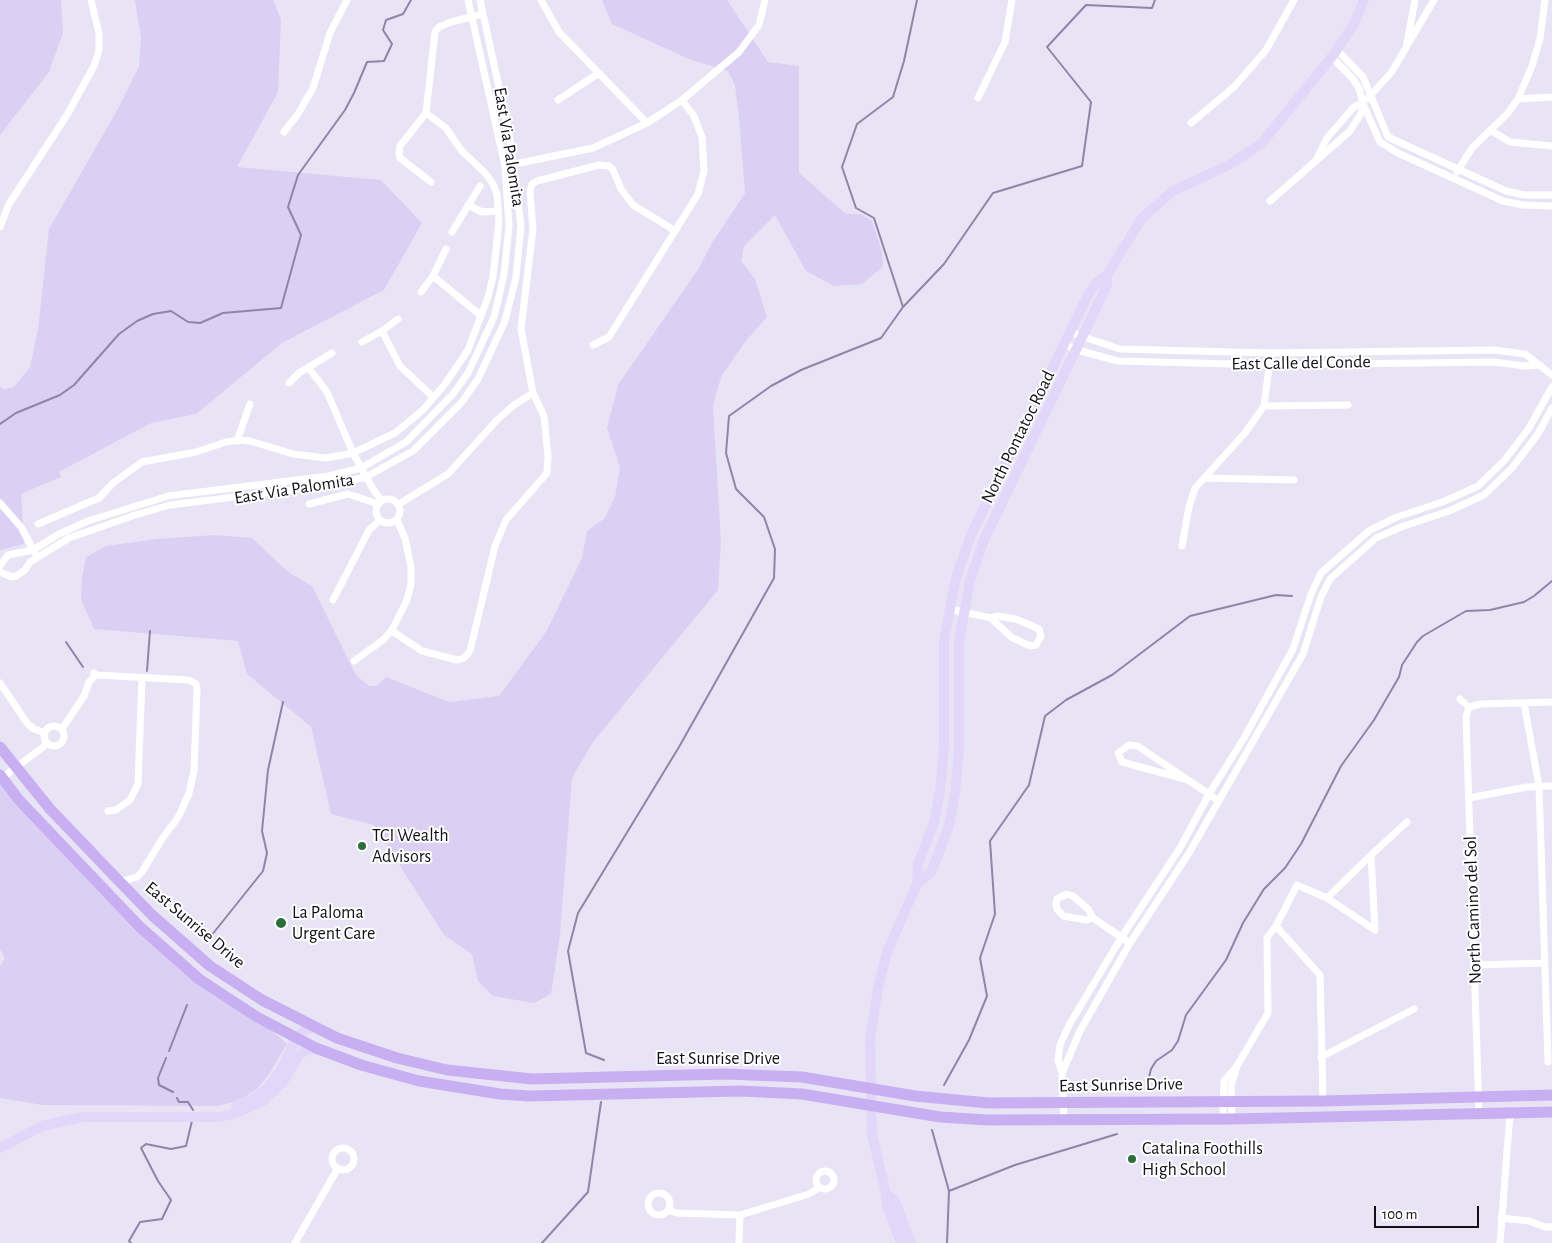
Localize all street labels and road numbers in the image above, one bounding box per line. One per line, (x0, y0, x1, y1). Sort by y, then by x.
street label: East Via Palomita (489, 86, 529, 208)
street label: East Calle del Conde (1231, 351, 1371, 375)
street label: North Pontatoc Road (976, 367, 1060, 507)
street label: East Via Palomita (233, 469, 355, 509)
street label: North Camino del Sol (1460, 836, 1486, 984)
street label: East Sunrise Drive (141, 877, 249, 973)
street label: East Sunrise Drive (656, 1048, 780, 1070)
street label: East Sunrise Drive (1059, 1073, 1183, 1097)

